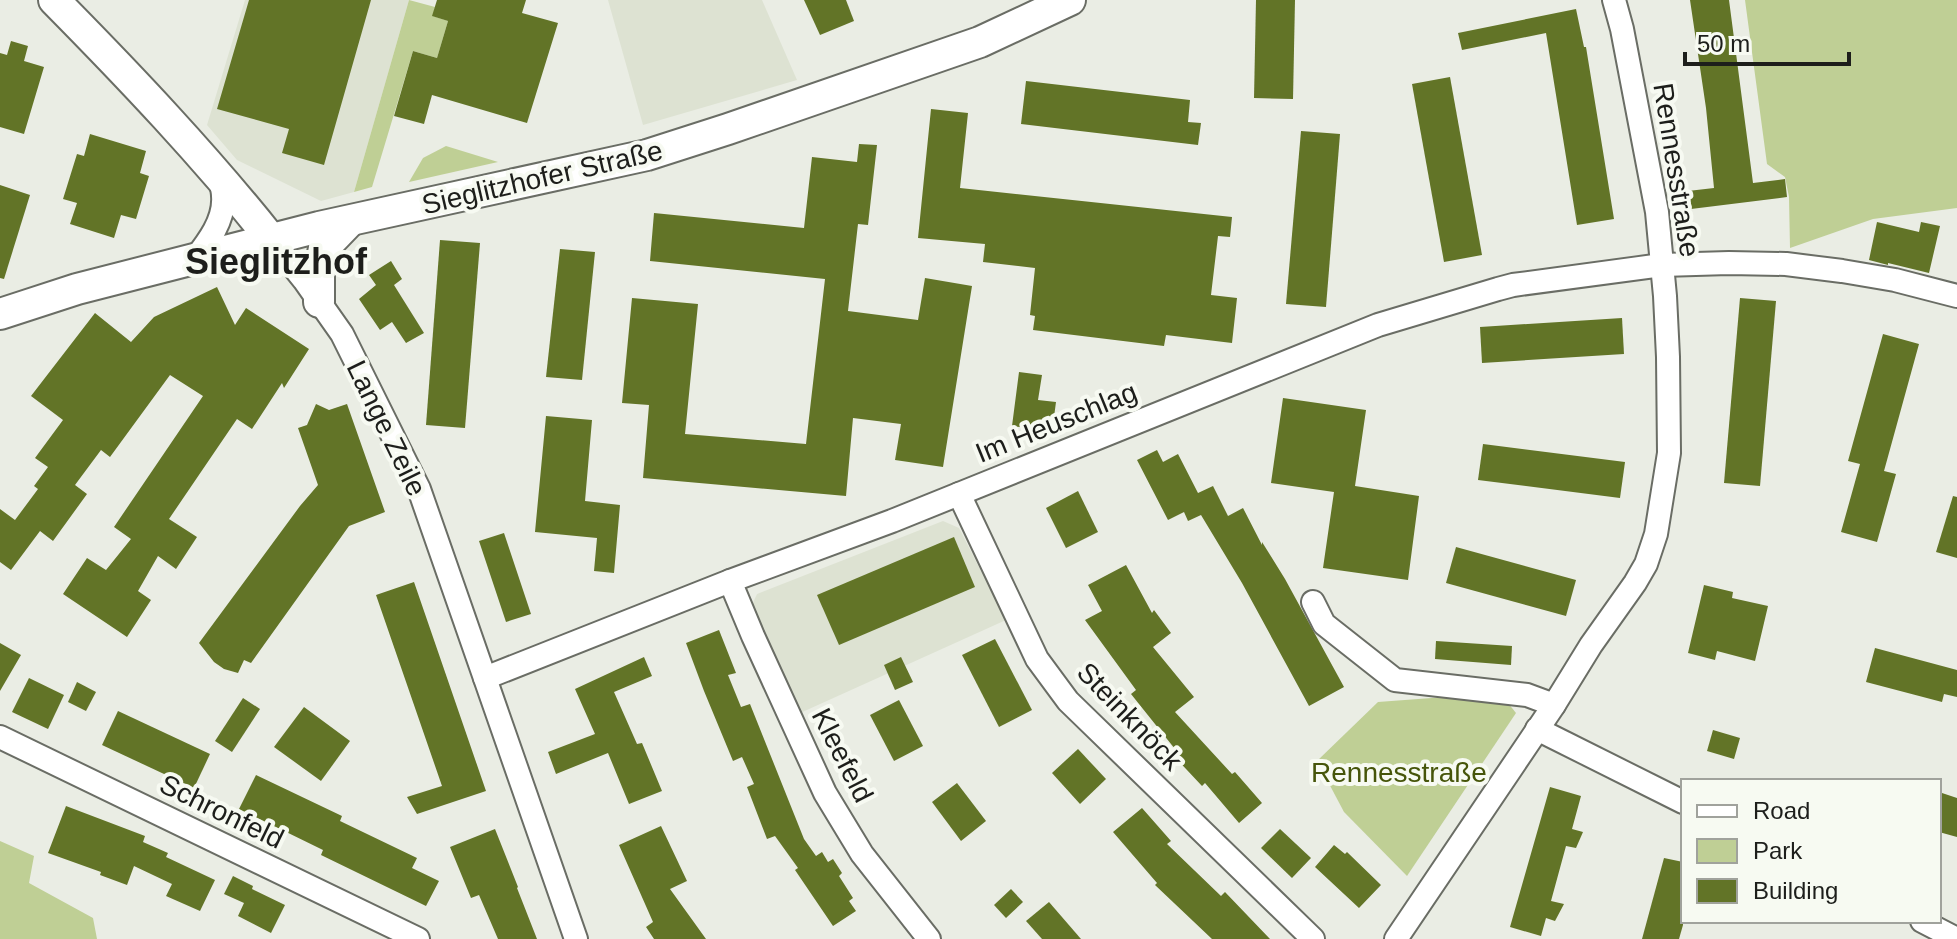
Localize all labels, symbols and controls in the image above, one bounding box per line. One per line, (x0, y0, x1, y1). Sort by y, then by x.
scale bar (1685, 16, 1849, 66)
text: 50 m (1697, 30, 1750, 57)
street label: Rennesstraße (1647, 81, 1706, 259)
street label: Sieglitzhofer Straße (419, 135, 665, 220)
district label: Sieglitzhof (185, 241, 368, 282)
street label: Lange Zeile (341, 356, 433, 501)
street label: Im Heuschlag (971, 376, 1141, 469)
street label: Steinknöck (1071, 656, 1189, 777)
street label: Kleefeld (806, 703, 879, 807)
park label: Rennesstraße (1311, 757, 1487, 788)
street label: Schronfeld (155, 768, 289, 855)
legend (1681, 779, 1941, 923)
text: Road (1753, 797, 1810, 824)
text: Park (1753, 837, 1803, 864)
text: Building (1753, 877, 1838, 904)

